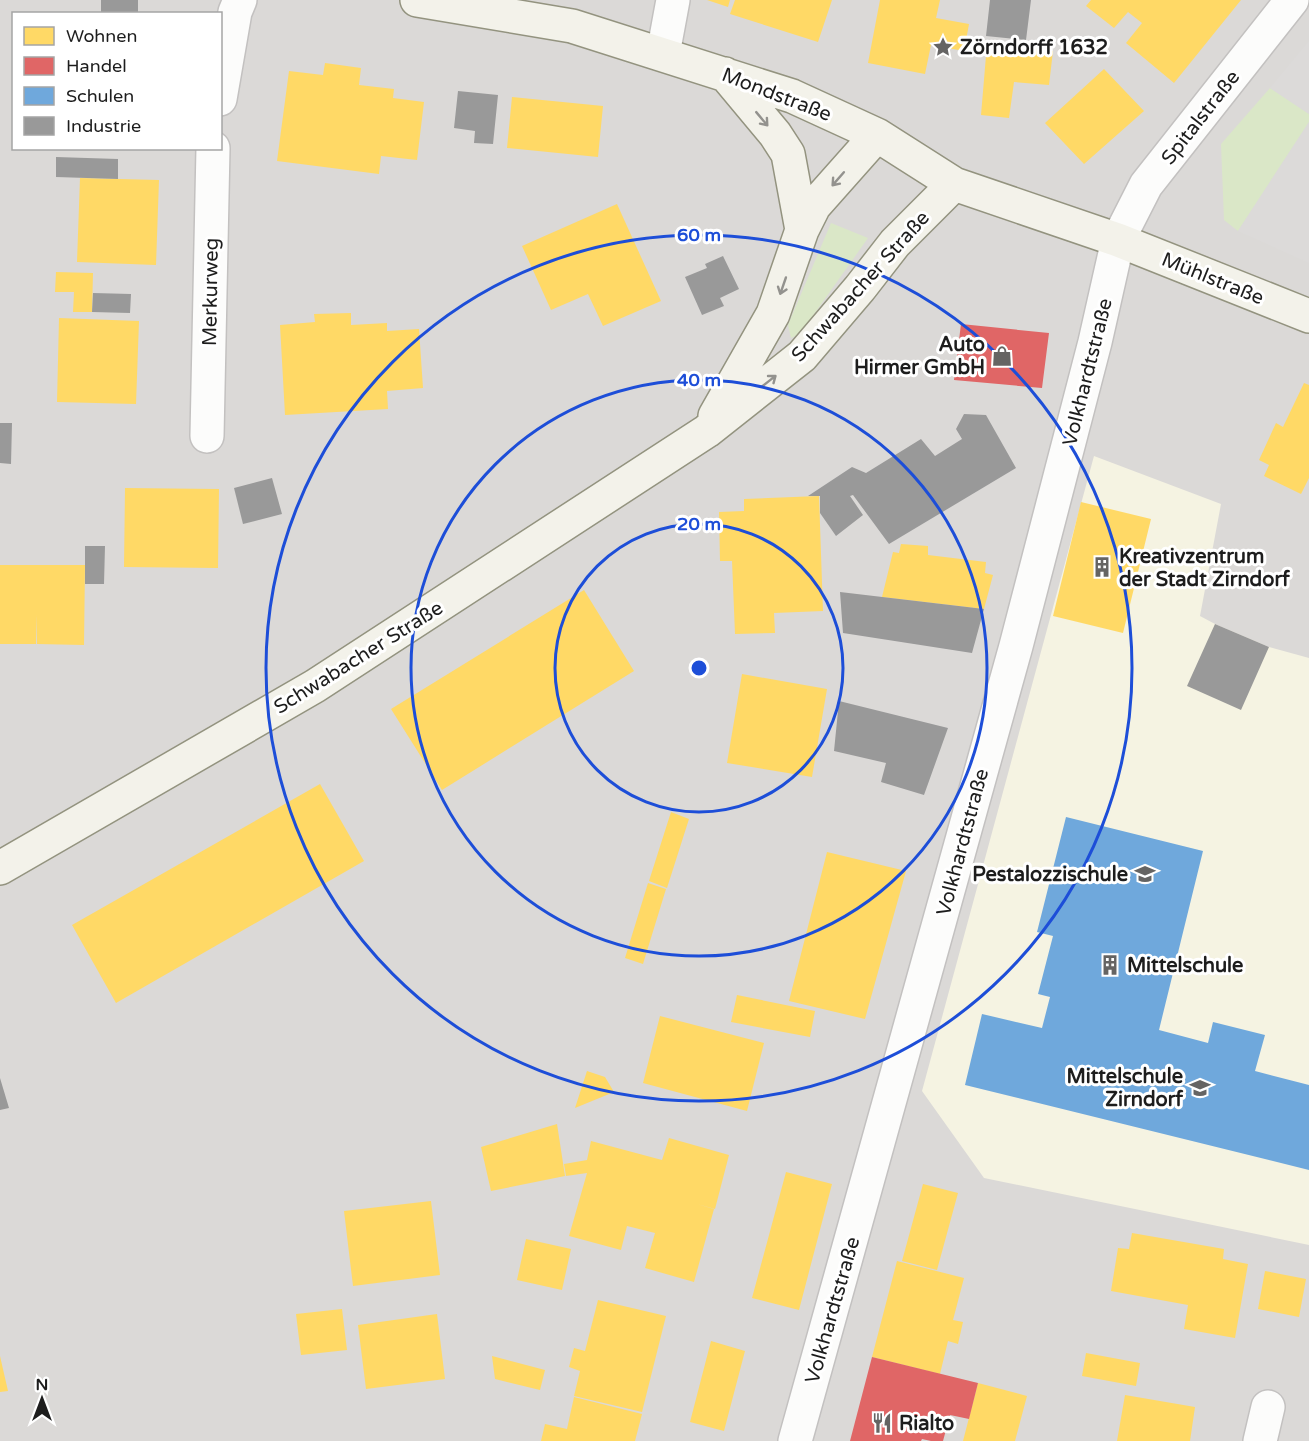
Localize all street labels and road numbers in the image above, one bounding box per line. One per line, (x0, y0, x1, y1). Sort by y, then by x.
street label: Mondstraße (718, 63, 835, 127)
street label: Spitalstraße (1156, 66, 1245, 170)
street label: Schwabacher Straße (787, 206, 935, 367)
street label: Merkurweg (198, 238, 224, 346)
street label: Mühlstraße (1158, 248, 1267, 310)
street label: Volkhardtstraße (1058, 296, 1118, 449)
street label: Schwabacher Straße (270, 596, 447, 720)
street label: Volkhardtstraße (932, 766, 994, 918)
street label: Volkhardtstraße (801, 1234, 865, 1386)

